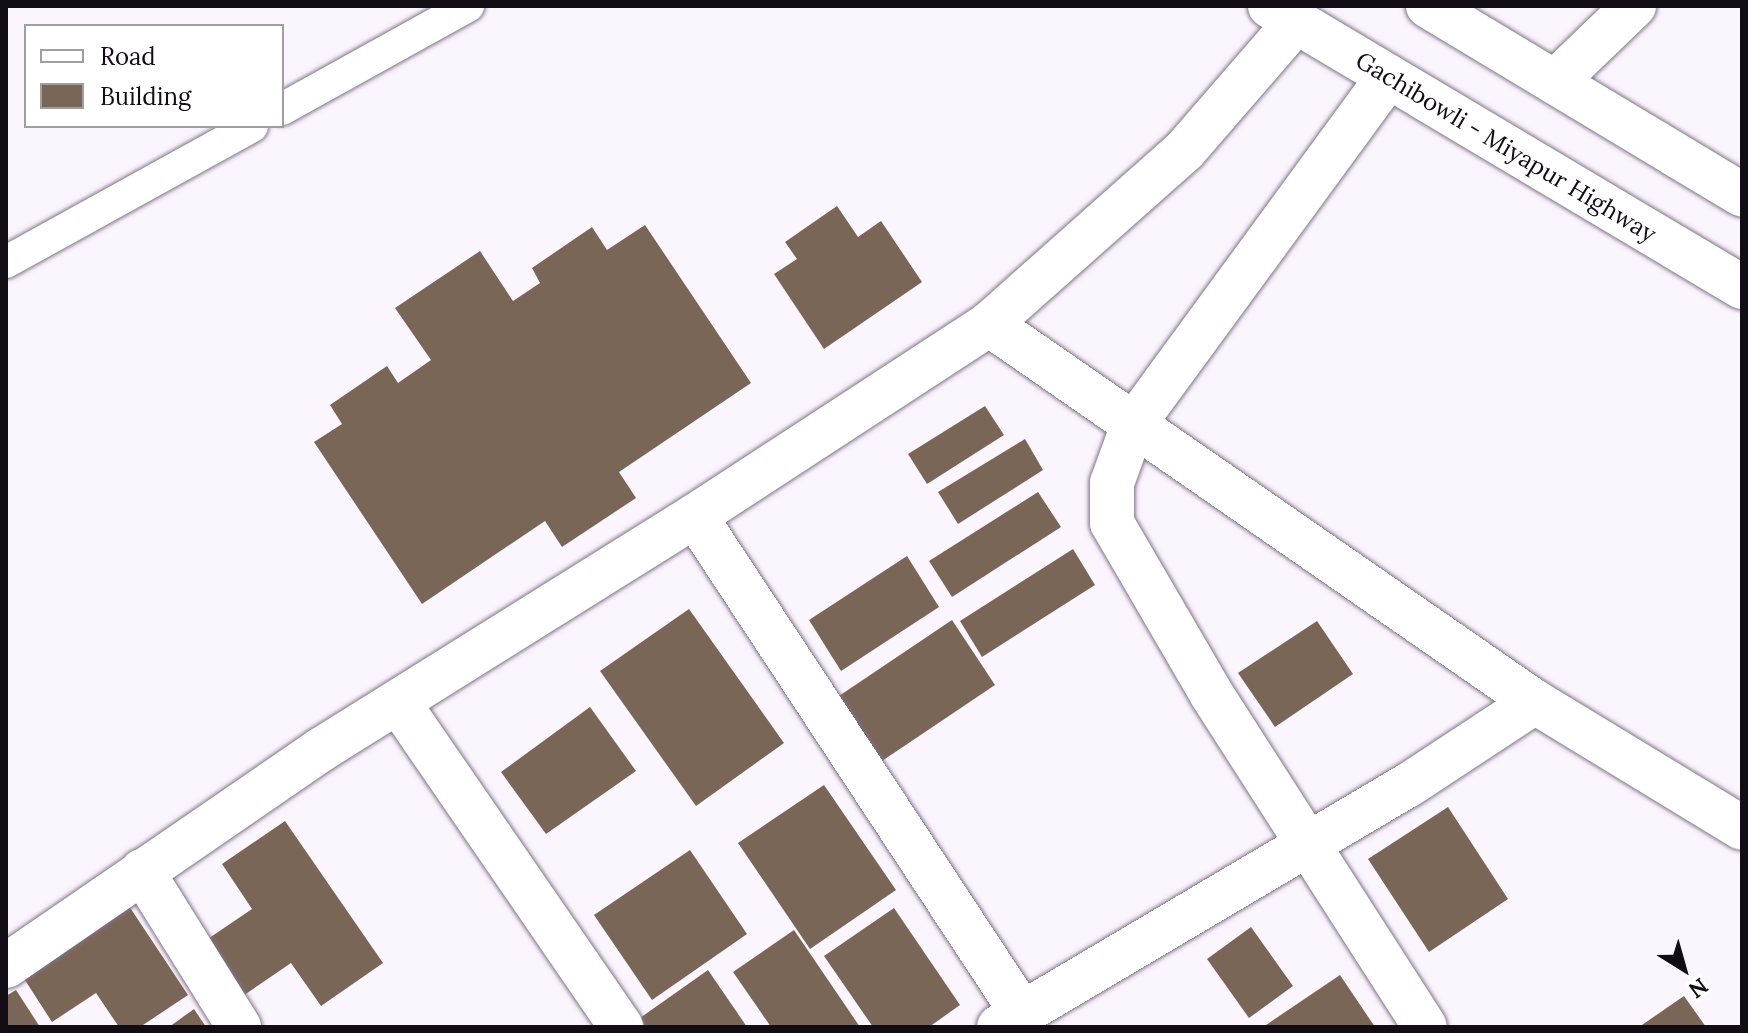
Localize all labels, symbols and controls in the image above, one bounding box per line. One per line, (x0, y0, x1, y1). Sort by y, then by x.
legend (24, 24, 284, 128)
text: Road (100, 41, 156, 72)
street label: Gachibowli - Miyapur Highway (1351, 46, 1661, 248)
text: Building (100, 81, 191, 112)
north arrow (1644, 929, 1724, 1009)
text: N (1683, 972, 1714, 1004)

